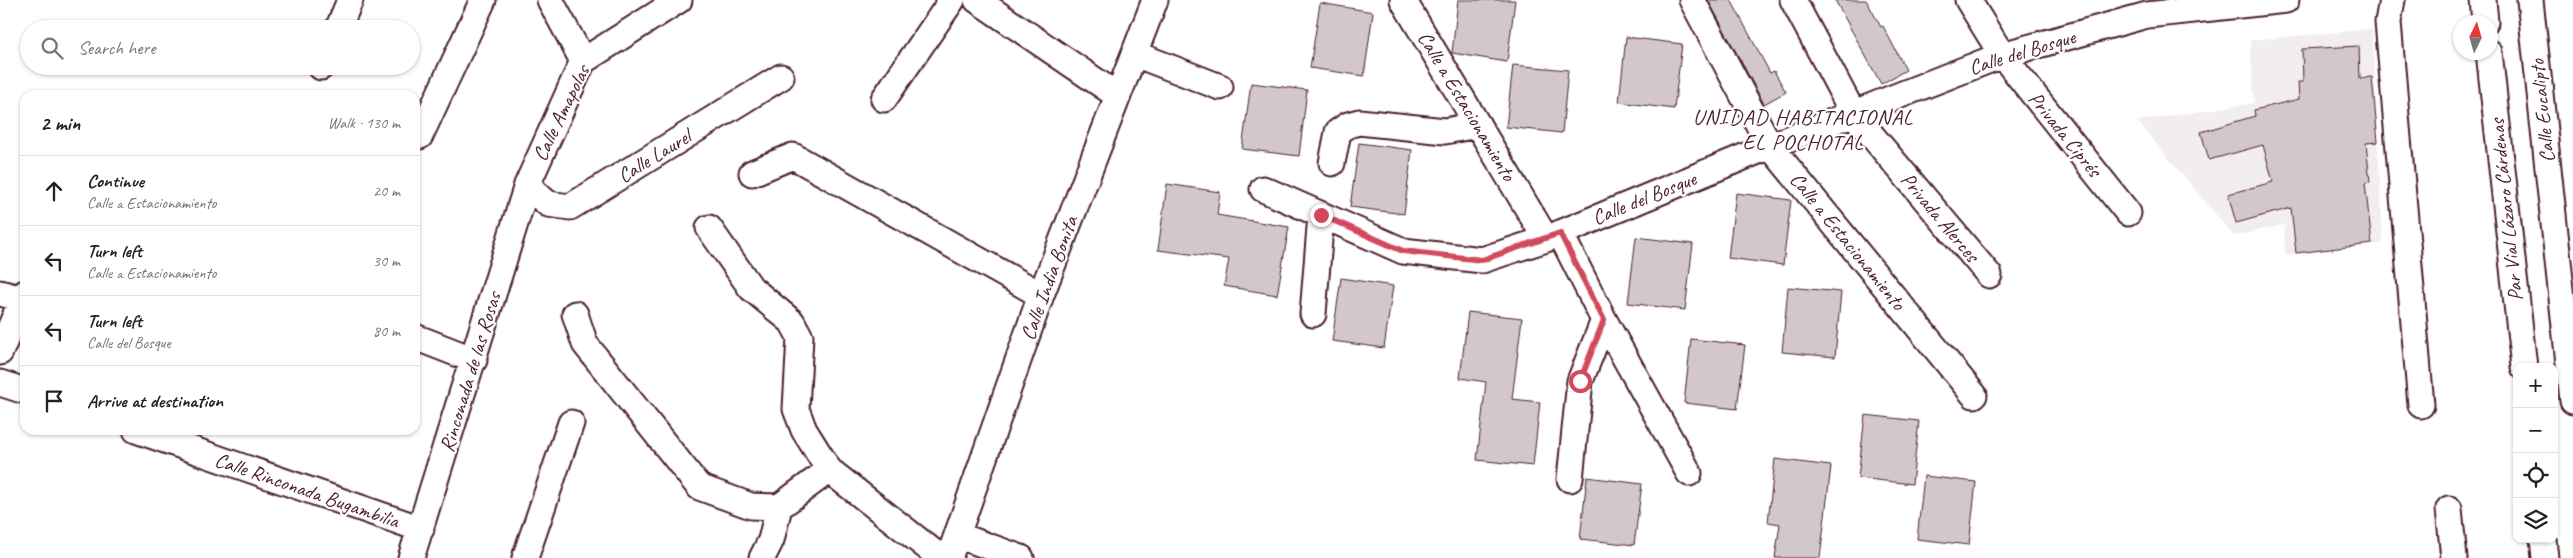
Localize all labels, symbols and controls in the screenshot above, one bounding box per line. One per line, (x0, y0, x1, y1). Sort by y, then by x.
north arrow (2453, 15, 2498, 60)
search box (20, 20, 420, 75)
street label: Calle del Bosque (1966, 23, 2079, 80)
street label: Calle a Estacionamiento (1412, 27, 1523, 187)
icon: search (38, 34, 66, 62)
text: Search here (78, 36, 155, 60)
street label: Calle Eucalipto (2523, 56, 2560, 164)
street label: Calle Amapolas (527, 59, 596, 165)
street label: Privada Ciprés (2023, 86, 2108, 183)
district label: UNIDAD HABITACIONAL EL POCHOTAL (1693, 103, 1913, 156)
text: 2 min (40, 110, 80, 136)
text: Walk · 130 m (328, 113, 400, 133)
street label: Par Vial Lázaro Cárdenas (2483, 116, 2528, 302)
street label: Calle Laurel (613, 122, 698, 189)
street label: Calle del Bosque (1588, 165, 1701, 231)
street label: Calle a Estacionamiento (1784, 167, 1913, 316)
street label: Privada Alerces (1895, 167, 1986, 268)
text: Continue (87, 169, 144, 193)
icon: ahead (40, 177, 68, 205)
text: 20 m (373, 181, 400, 201)
text: Calle a Estacionamiento (87, 193, 216, 213)
route end (1310, 204, 1333, 227)
street label: Calle India Bonita (1015, 211, 1084, 344)
text: Turn left (87, 239, 142, 263)
icon: left (40, 247, 68, 275)
text: 30 m (373, 251, 400, 271)
text: Calle a Estacionamiento (87, 263, 216, 283)
street label: Rinconada de las Rosas (433, 287, 507, 455)
text: Turn left (87, 309, 142, 333)
icon: left (40, 317, 68, 345)
text: 80 m (373, 321, 400, 341)
text: Calle del Bosque (87, 333, 171, 353)
map controls (2513, 363, 2558, 543)
button: + (2513, 363, 2558, 408)
route start (1569, 370, 1592, 393)
icon: arrive (40, 387, 68, 415)
text: Arrive at destination (87, 389, 223, 413)
button: − (2513, 408, 2558, 453)
street label: Calle Rinconada Bugambilia (212, 446, 404, 534)
button: locate (2513, 453, 2558, 498)
button: layers (2513, 498, 2558, 543)

